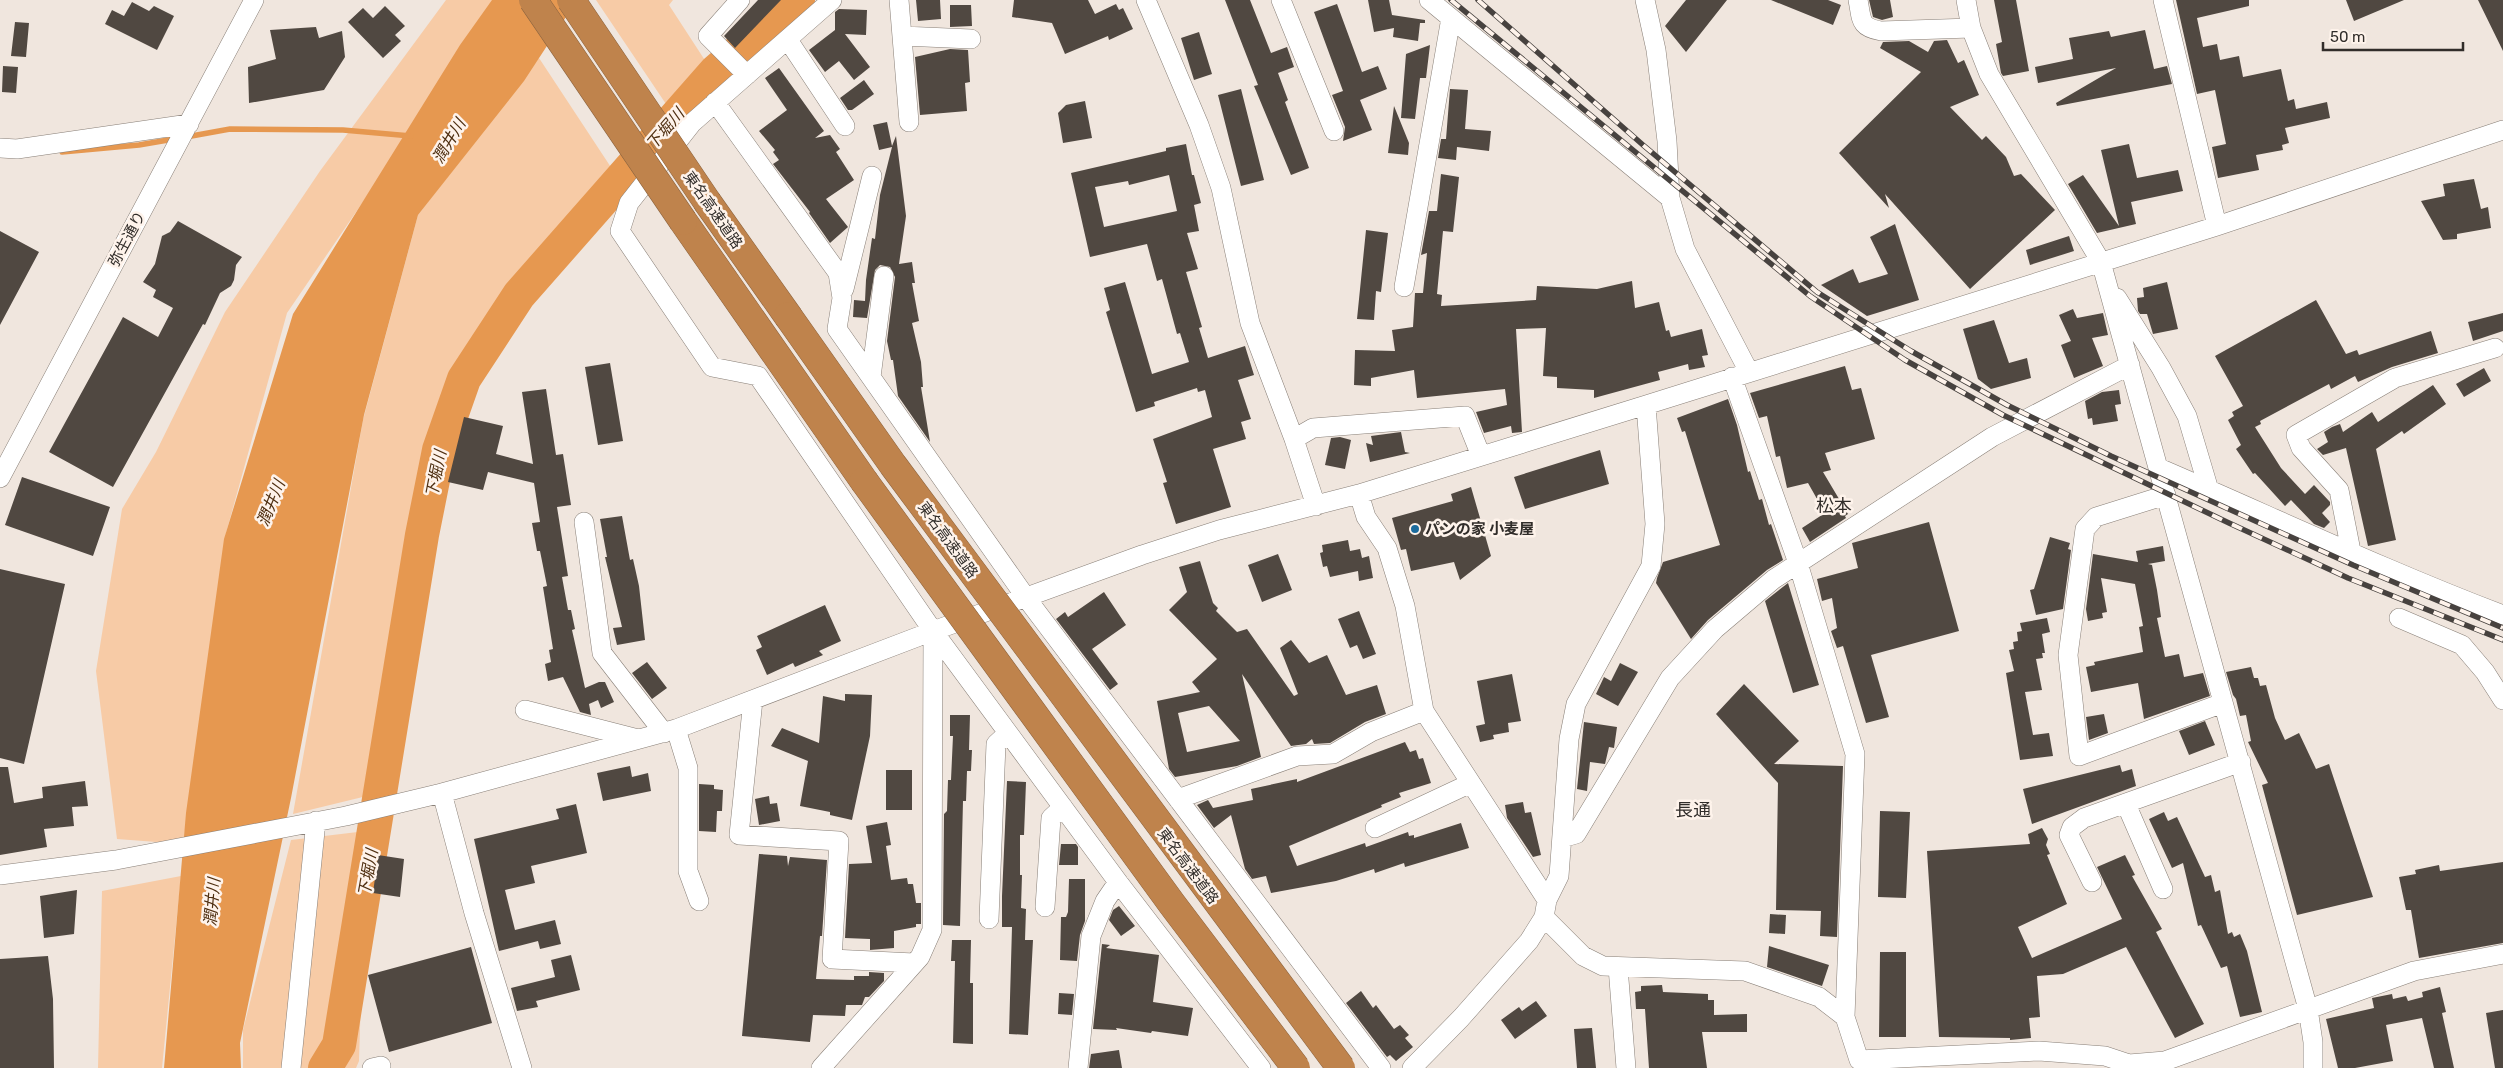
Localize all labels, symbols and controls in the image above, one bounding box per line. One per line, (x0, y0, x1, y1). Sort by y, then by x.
scale bar (2323, 20, 2463, 52)
text: 50 m (2330, 28, 2365, 46)
water label: 下堀川 (642, 103, 689, 153)
water label: 潤井川 (428, 114, 471, 166)
street label: 東名高速道路 (680, 168, 746, 252)
street label: 弥生通り (105, 208, 149, 270)
water label: 下堀川 (422, 447, 450, 499)
water label: 潤井川 (253, 475, 290, 529)
district label: 松本 (1816, 495, 1852, 517)
street label: 東名高速道路 (914, 498, 982, 582)
place label: パンの家 小麦屋 (1425, 520, 1534, 538)
marker: パンの家 小麦屋 (1409, 523, 1421, 535)
district label: 長通 (1675, 799, 1711, 821)
street label: 東名高速道路 (1154, 825, 1222, 907)
water label: 下堀川 (354, 846, 382, 898)
water label: 潤井川 (200, 875, 224, 927)

